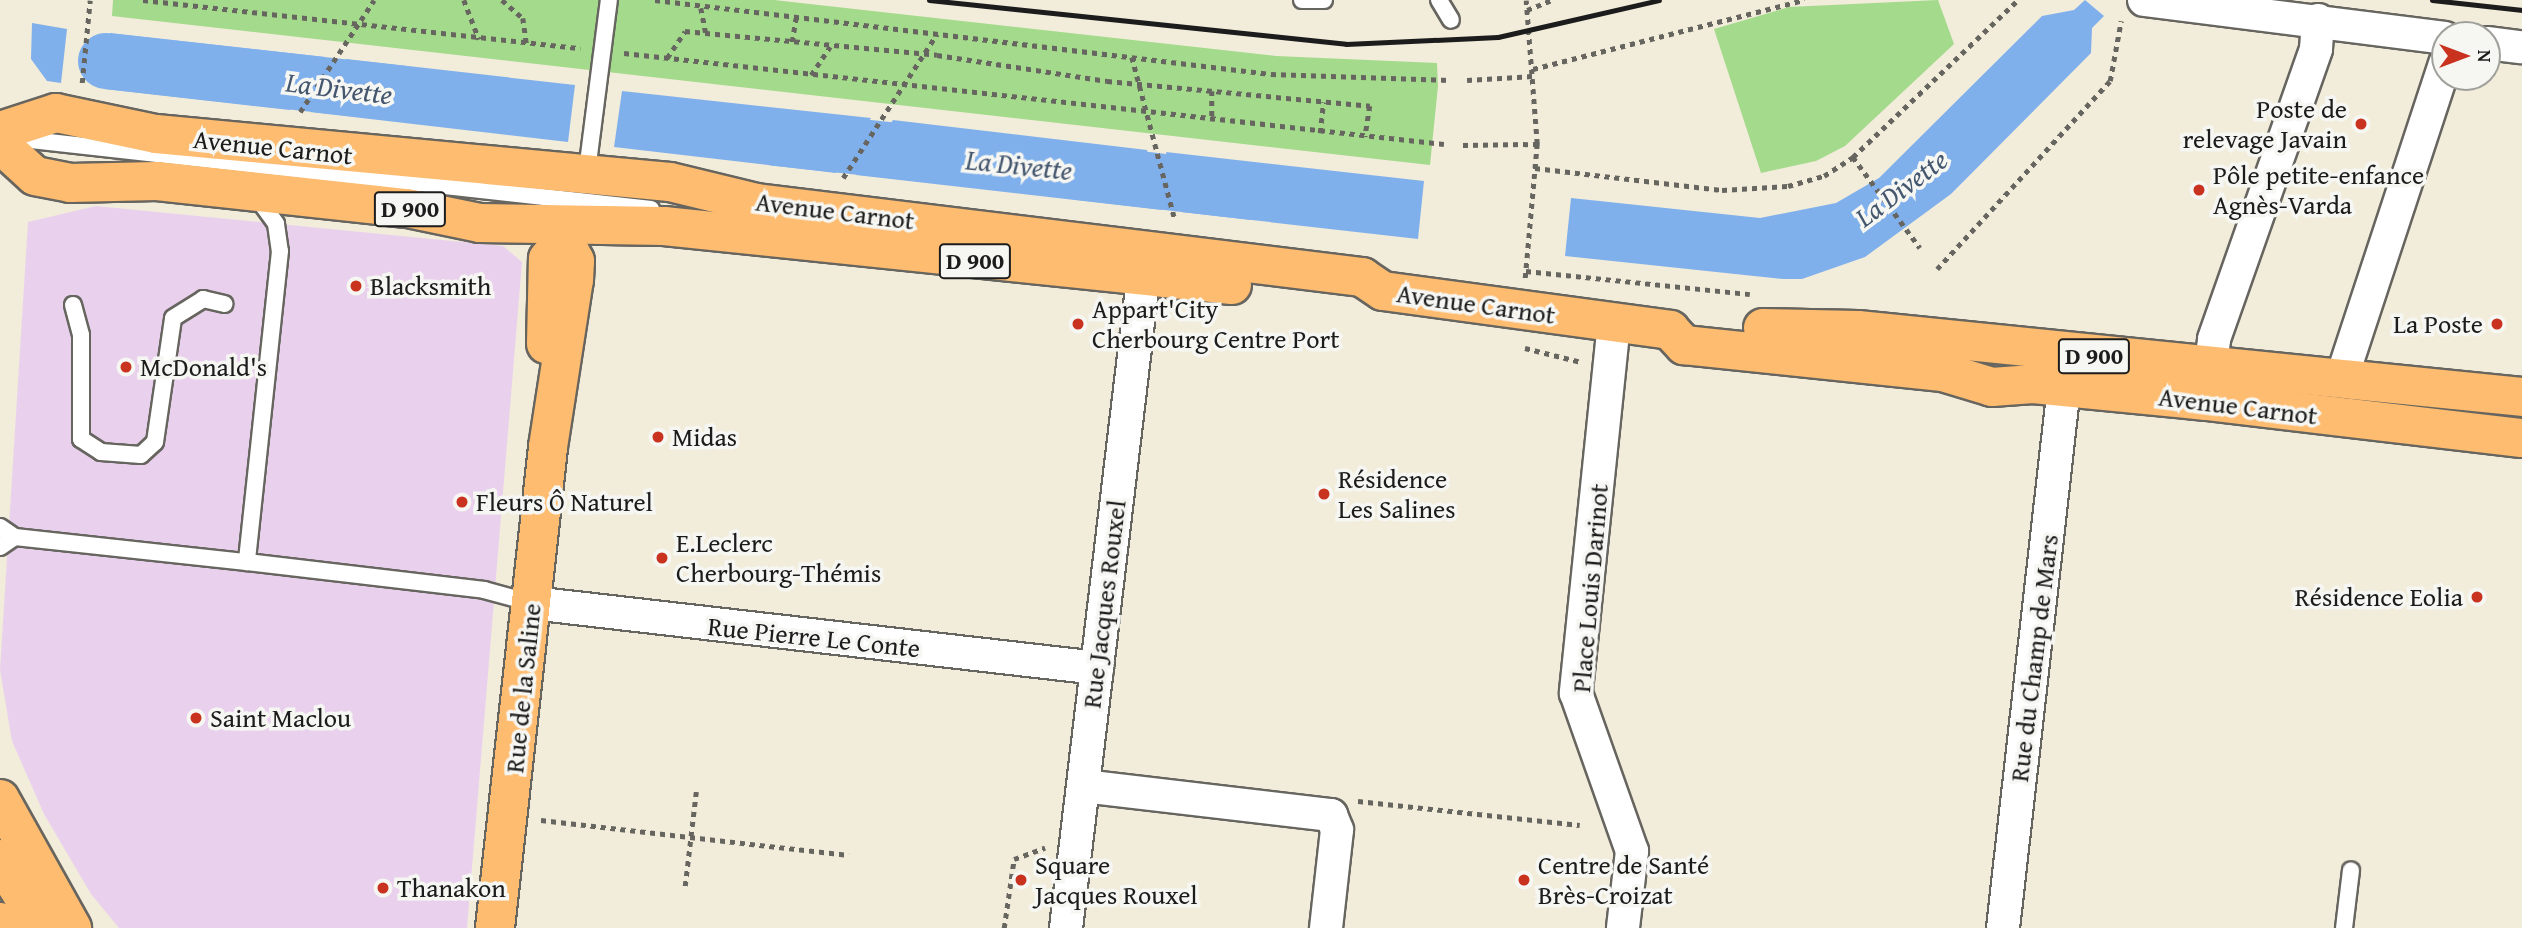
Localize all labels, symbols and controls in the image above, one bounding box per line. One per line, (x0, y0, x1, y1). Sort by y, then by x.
north arrow (2431, 21, 2501, 91)
text: N (2471, 50, 2499, 62)
water label: La Divette (284, 65, 394, 111)
place label: Poste de relevage Javain (2183, 93, 2347, 154)
marker: Poste de relevage Javain (2353, 116, 2369, 132)
street label: Avenue Carnot (192, 123, 354, 171)
water label: La Divette (1848, 142, 1954, 234)
water label: La Divette (964, 143, 1074, 187)
place label: Pôle petite-enfance Agnès-Varda (2213, 159, 2424, 220)
marker: Pôle petite-enfance Agnès-Varda (2191, 182, 2207, 198)
street label: Avenue Carnot (754, 186, 916, 236)
road number: D 900 (373, 188, 447, 230)
road number: D 900 (938, 240, 1012, 282)
place label: Blacksmith (370, 270, 491, 302)
street label: Avenue Carnot (1395, 277, 1557, 331)
marker: Blacksmith (348, 278, 364, 294)
place label: Appart'City Cherbourg Centre Port (1092, 293, 1339, 354)
place label: La Poste (2393, 308, 2483, 340)
marker: Appart'City Cherbourg Centre Port (1070, 316, 1086, 332)
marker: La Poste (2489, 316, 2505, 332)
road number: D 900 (2057, 335, 2131, 376)
place label: McDonald's (140, 351, 267, 383)
marker: McDonald's (118, 359, 134, 375)
street label: Avenue Carnot (2157, 381, 2319, 431)
place label: Midas (672, 421, 737, 453)
marker: Midas (650, 429, 666, 445)
place label: Résidence Les Salines (1338, 463, 1456, 524)
street label: Place Louis Darinot (1565, 482, 1615, 694)
place label: Fleurs Ô Naturel (476, 486, 653, 518)
marker: Résidence Les Salines (1316, 486, 1332, 502)
marker: Fleurs Ô Naturel (454, 494, 470, 510)
street label: Rue Jacques Rouxel (1076, 498, 1132, 710)
place label: E.Leclerc Cherbourg-Thémis (676, 527, 881, 588)
street label: Rue du Champ de Mars (2003, 532, 2065, 784)
marker: E.Leclerc Cherbourg-Thémis (654, 550, 670, 566)
place label: Résidence Eolia (2295, 581, 2463, 613)
marker: Résidence Eolia (2469, 589, 2485, 605)
street label: Rue de la Saline (499, 602, 547, 774)
street label: Rue Pierre Le Conte (706, 610, 922, 664)
place label: Saint Maclou (210, 702, 351, 734)
marker: Saint Maclou (188, 710, 204, 726)
place label: Square Jacques Rouxel (1035, 849, 1198, 910)
place label: Centre de Santé Brès-Croizat (1538, 849, 1709, 910)
place label: Thanakon (397, 872, 506, 904)
marker: Square Jacques Rouxel (1013, 872, 1029, 888)
marker: Centre de Santé Brès-Croizat (1516, 872, 1532, 888)
marker: Thanakon (375, 880, 391, 896)

